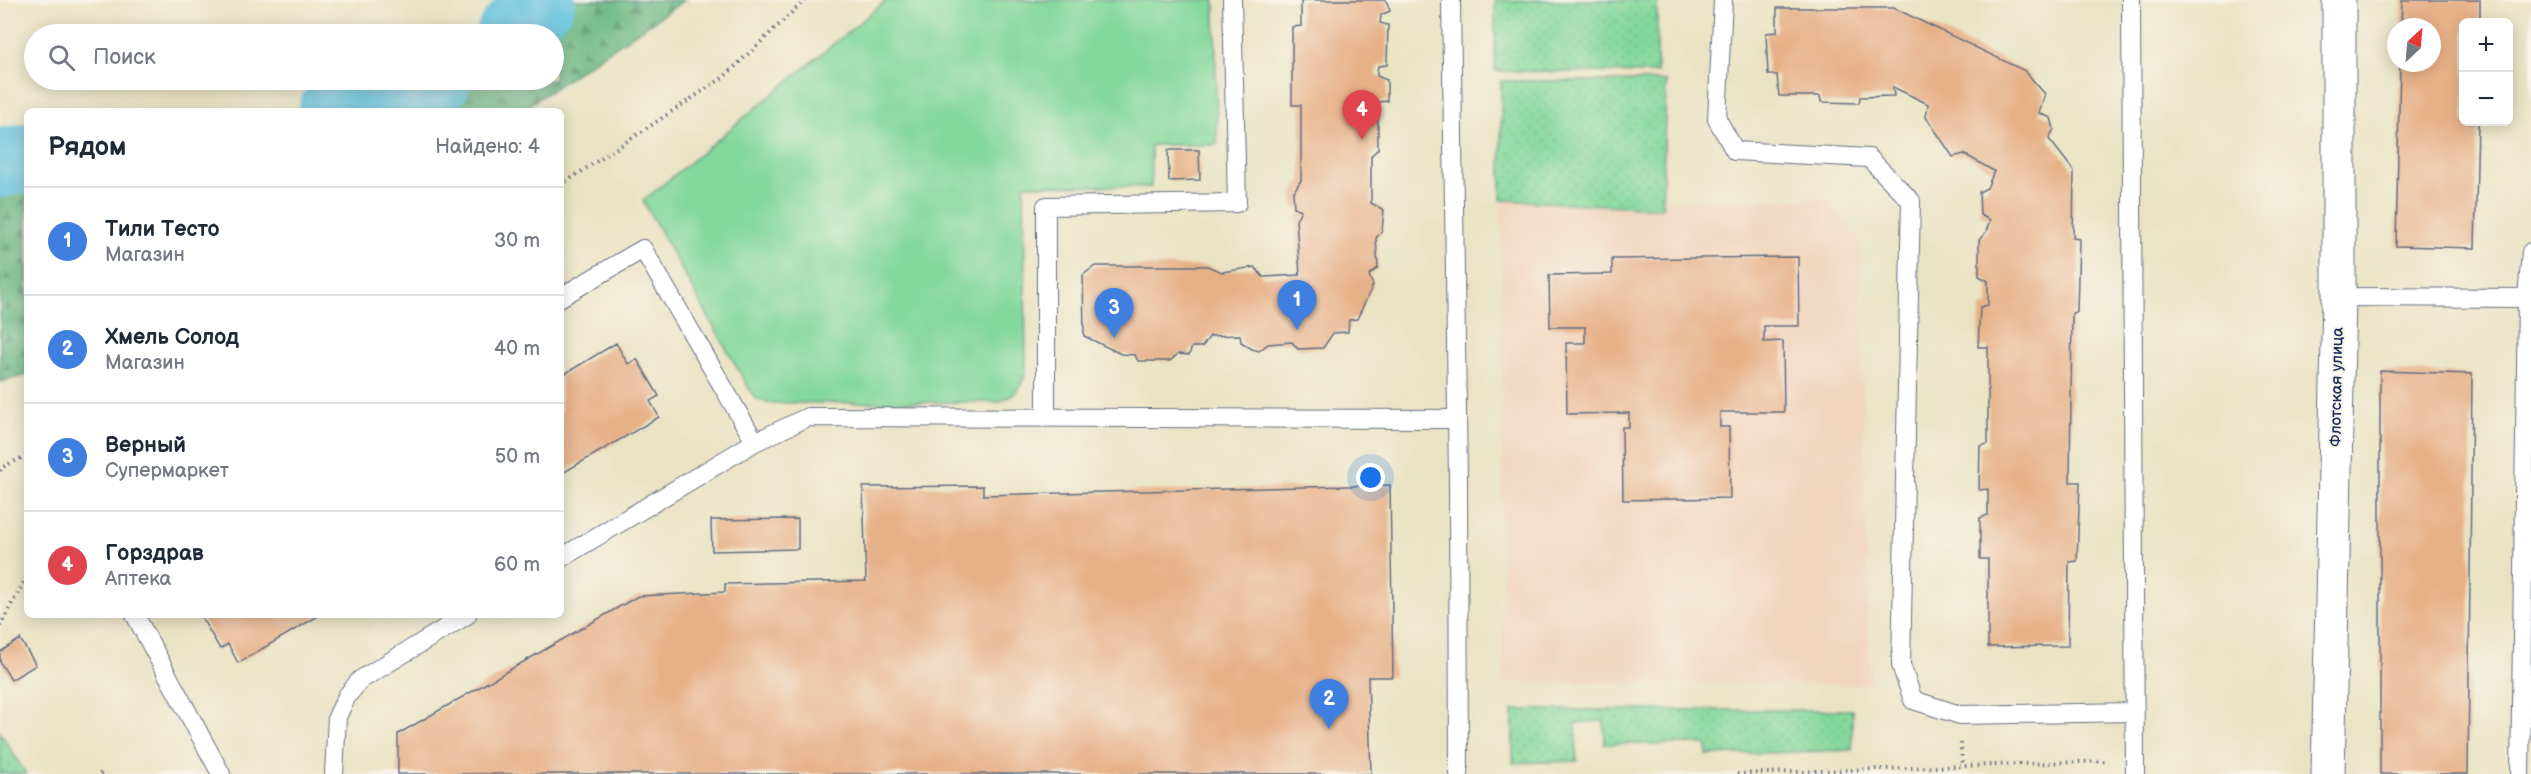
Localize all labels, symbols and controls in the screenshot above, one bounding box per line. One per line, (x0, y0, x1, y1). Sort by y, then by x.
north arrow (2387, 18, 2441, 72)
map controls (2459, 18, 2513, 126)
button: + (2459, 18, 2513, 72)
search box (24, 24, 564, 90)
icon: search (45, 41, 78, 74)
text: Поиск (93, 44, 156, 71)
button: − (2459, 72, 2513, 126)
pin: 4 (1342, 90, 1382, 140)
text: Рядом (48, 132, 126, 163)
text: Найдено: 4 (435, 135, 540, 159)
text: Тили Тесто (105, 216, 220, 243)
text: 1 (63, 229, 72, 253)
text: 30 m (494, 229, 540, 253)
text: Магазин (105, 243, 185, 267)
pin: 1 (1278, 280, 1316, 330)
pin: 3 (1094, 288, 1134, 338)
text: Хмель Солод (105, 324, 239, 351)
street label: Флотская улица (2326, 326, 2348, 447)
text: 2 (62, 337, 73, 361)
text: 40 m (494, 337, 540, 361)
text: Магазин (105, 351, 185, 375)
text: Верный (105, 432, 186, 459)
text: 3 (62, 445, 73, 469)
text: 50 m (495, 445, 540, 469)
text: Супермаркет (105, 459, 229, 483)
your location (1356, 463, 1385, 492)
text: Горздрав (105, 540, 204, 567)
text: 4 (62, 553, 73, 577)
text: 60 m (494, 553, 540, 577)
text: Аптека (105, 567, 171, 591)
pin: 2 (1310, 680, 1348, 729)

